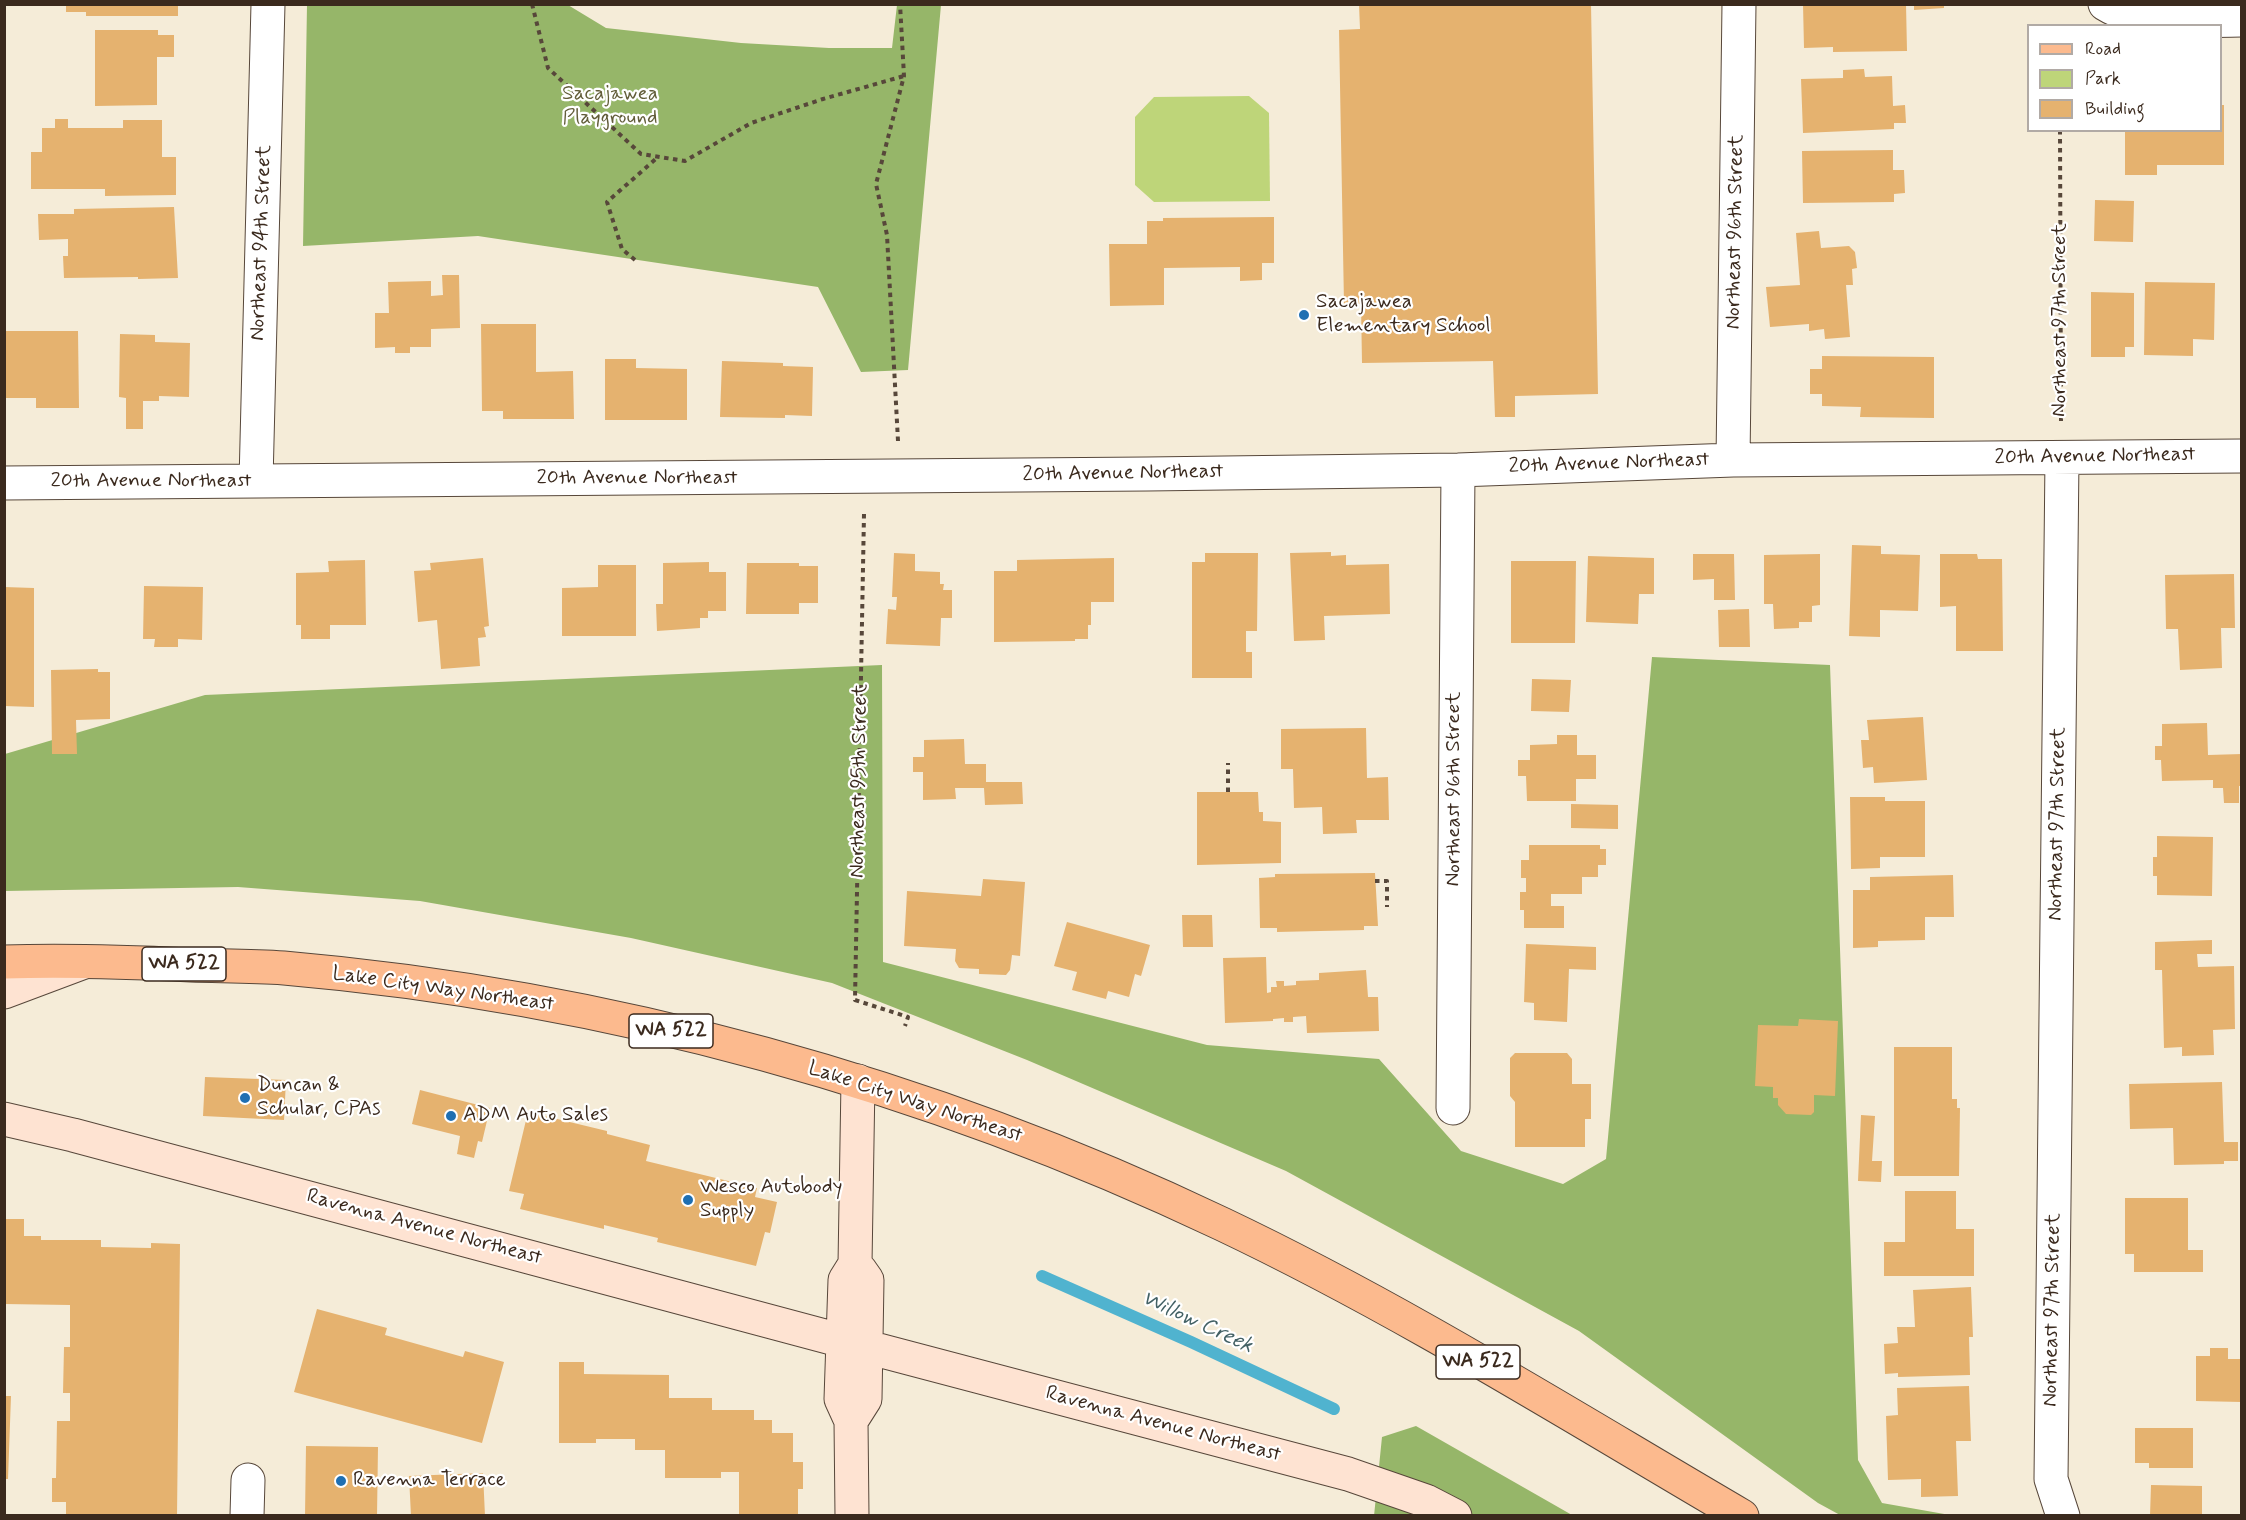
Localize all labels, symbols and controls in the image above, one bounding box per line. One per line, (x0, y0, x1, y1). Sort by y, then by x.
legend (2027, 24, 2222, 132)
text: Road (2085, 37, 2121, 61)
text: Park (2085, 67, 2121, 91)
park label: Sacajawea Playground (562, 82, 658, 132)
text: Building (2085, 97, 2145, 121)
street label: Northeast 96th Street (1722, 134, 1750, 330)
street label: Northeast 94th Street (246, 145, 278, 341)
street label: Northeast 97th Street (2048, 223, 2074, 417)
place label: Sacajawea Elementary School (1316, 290, 1491, 340)
marker: Sacajawea Elementary School (1297, 308, 1311, 322)
street label: 20th Avenue Northeast (1994, 443, 2196, 471)
street label: 20th Avenue Northeast (1508, 448, 1710, 480)
street label: 20th Avenue Northeast (1022, 460, 1224, 488)
street label: 20th Avenue Northeast (537, 466, 737, 492)
street label: 20th Avenue Northeast (51, 469, 251, 495)
street label: Northeast 95th Street (846, 684, 874, 878)
street label: Northeast 96th Street (1442, 692, 1468, 886)
street label: Northeast 97th Street (2044, 727, 2072, 921)
road number: WA 522 (142, 947, 226, 981)
street label: Lake City Way Northeast (330, 962, 556, 1018)
road number: WA 522 (629, 1014, 713, 1048)
street label: Lake City Way Northeast (805, 1056, 1025, 1150)
place label: Duncan & Schular, CPAs (257, 1073, 380, 1123)
marker: Duncan & Schular, CPAs (238, 1091, 252, 1105)
place label: ADM Auto Sales (463, 1103, 608, 1129)
marker: ADM Auto Sales (444, 1109, 458, 1123)
place label: Wesco Autobody Supply (700, 1175, 843, 1225)
street label: Ravenna Avenue Northeast (304, 1184, 544, 1272)
marker: Wesco Autobody Supply (681, 1193, 695, 1207)
street label: Northeast 97th Street (2039, 1213, 2067, 1407)
water label: Willow Creek (1137, 1286, 1257, 1360)
road number: WA 522 (1436, 1345, 1520, 1379)
street label: Ravenna Avenue Northeast (1043, 1381, 1283, 1469)
place label: Ravenna Terrace (353, 1468, 506, 1494)
marker: Ravenna Terrace (334, 1474, 348, 1488)

